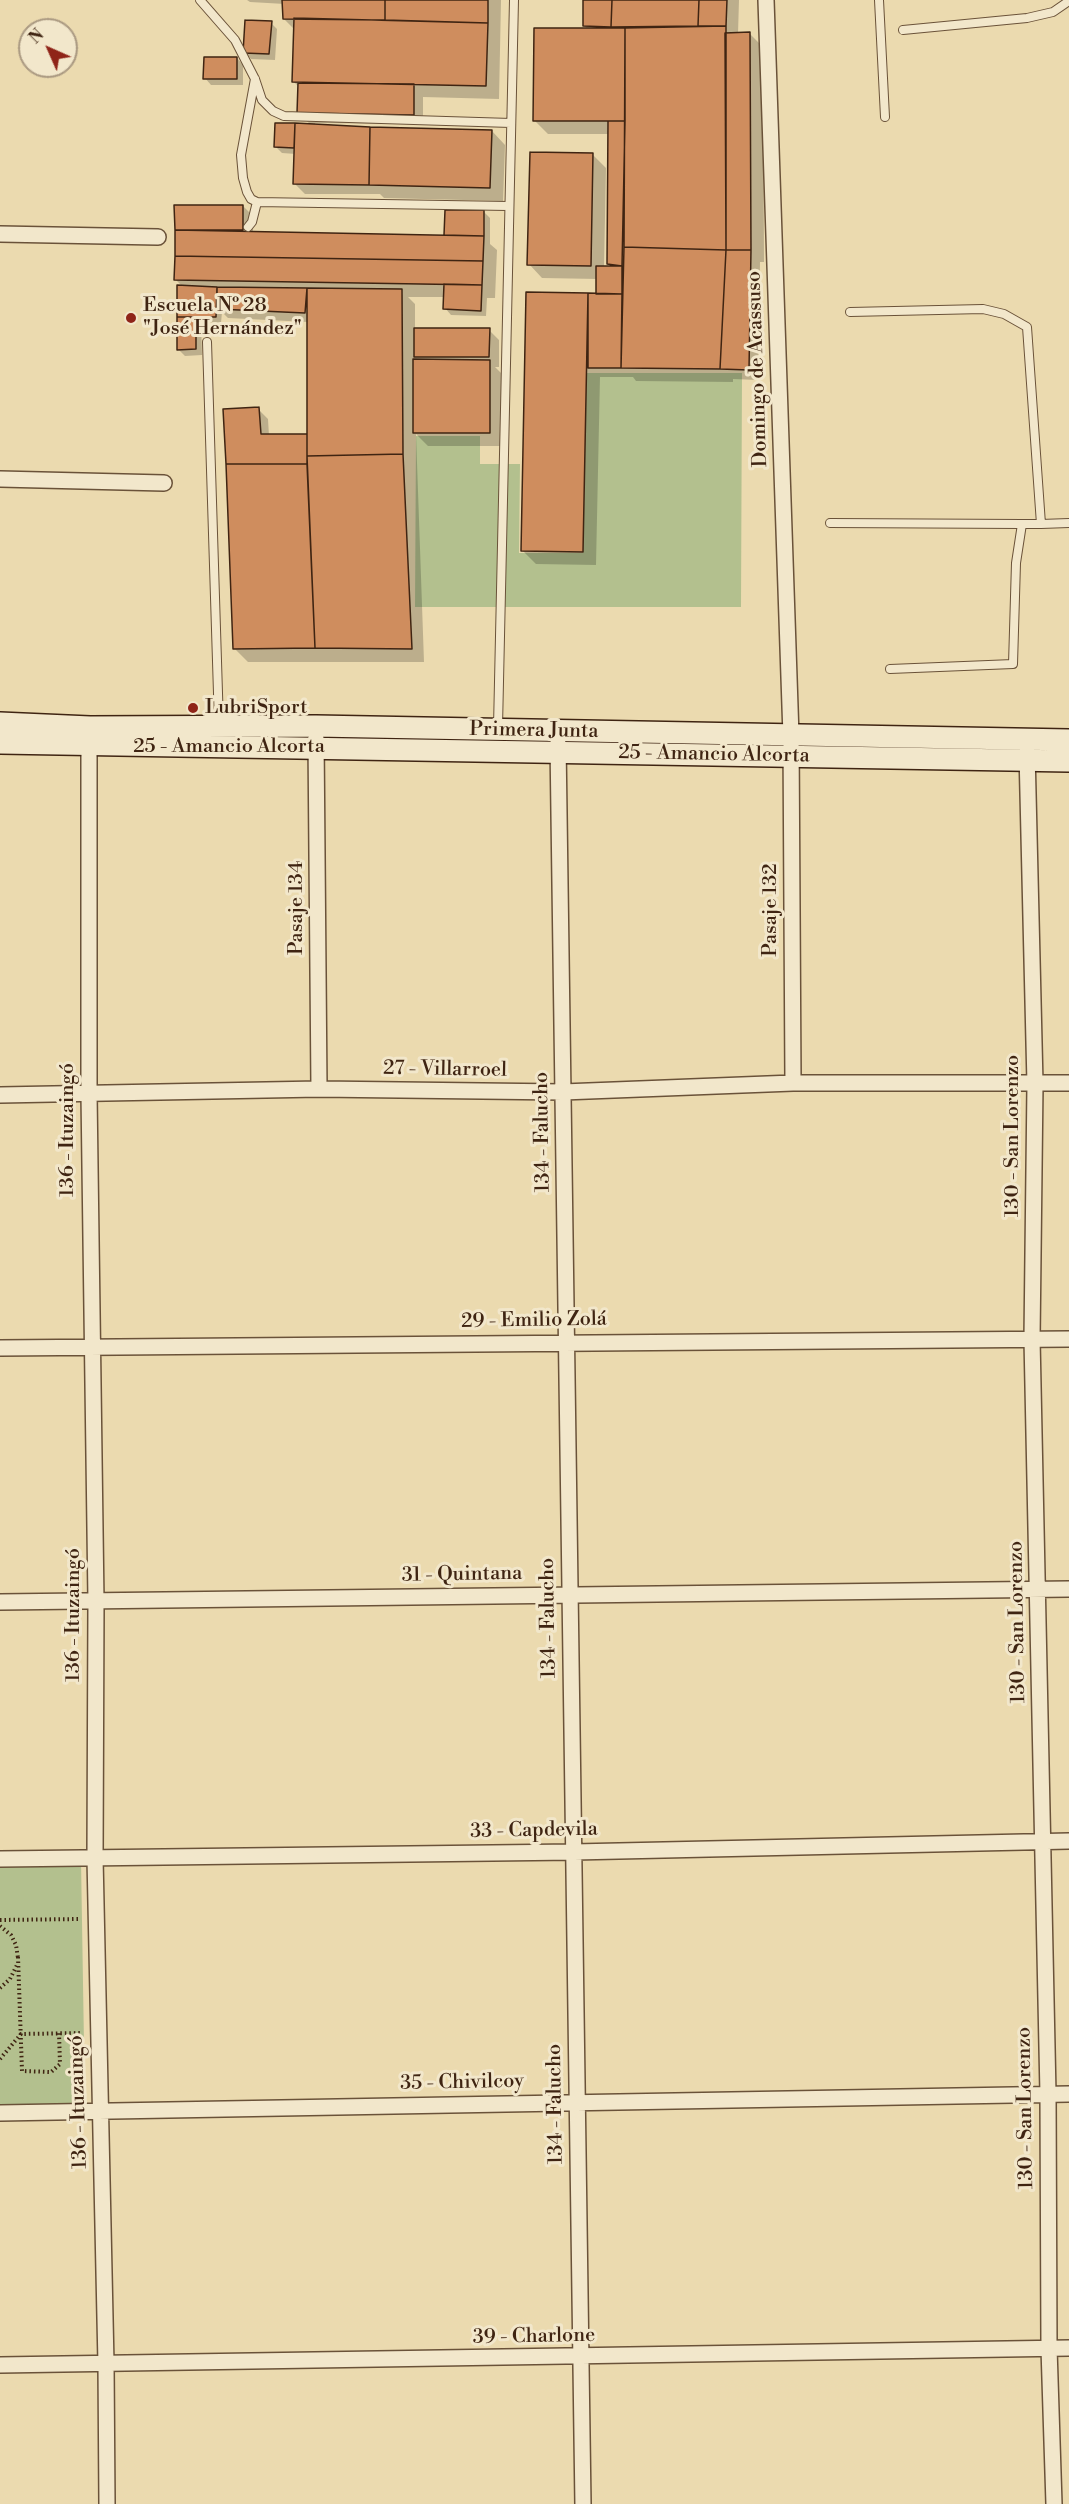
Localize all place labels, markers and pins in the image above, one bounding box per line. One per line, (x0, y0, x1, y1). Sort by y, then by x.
place label: Escuela Nº 28 "José Hernández" (143, 294, 302, 341)
marker: Escuela Nº 28 "José Hernández" (124, 311, 138, 325)
place label: LubriSport (205, 696, 307, 720)
marker: LubriSport (186, 701, 200, 715)

